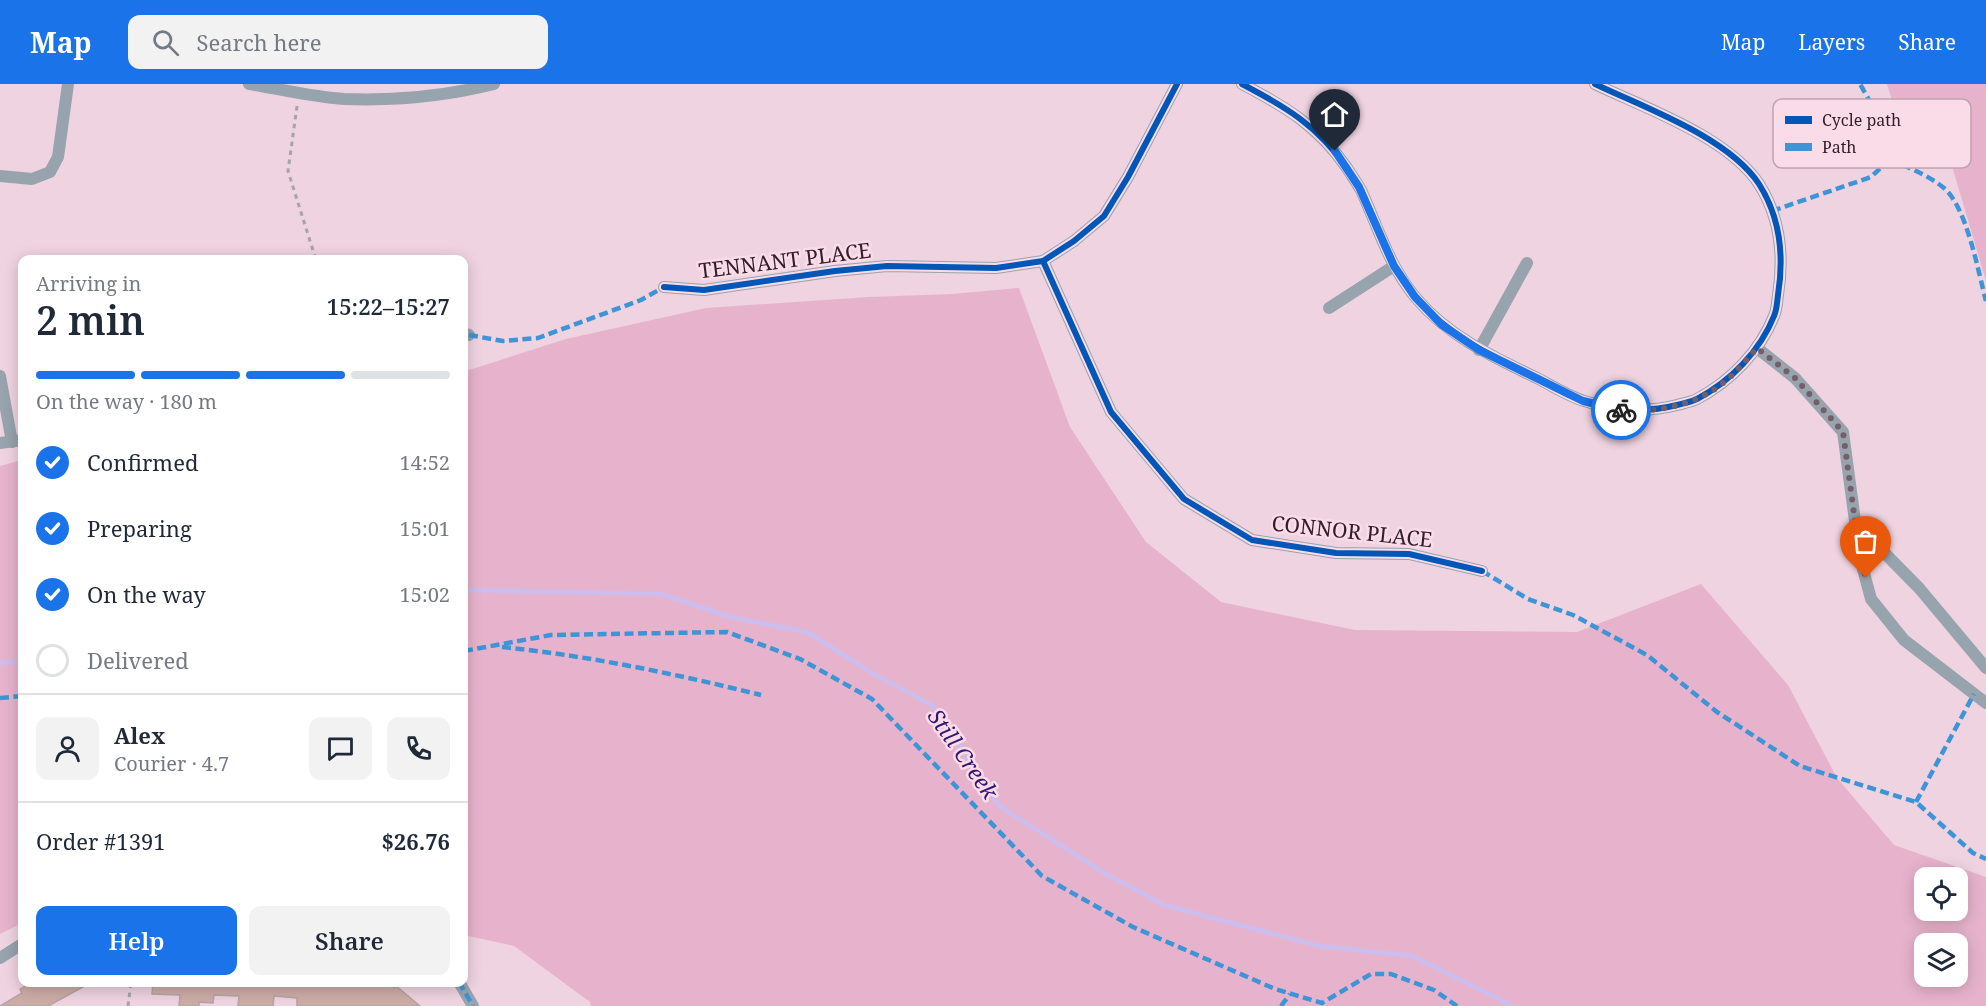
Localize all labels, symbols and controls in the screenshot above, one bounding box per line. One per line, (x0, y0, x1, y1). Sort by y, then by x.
search box (128, 15, 548, 69)
text: Map (30, 23, 92, 61)
icon: search (149, 26, 182, 59)
text: Search here (197, 27, 321, 57)
text: Map (1721, 28, 1765, 56)
text: Layers (1798, 28, 1865, 56)
text: Share (1898, 28, 1956, 56)
pin (1309, 89, 1360, 151)
icon: home (1318, 98, 1351, 131)
legend (1773, 99, 1971, 168)
text: Cycle path (1822, 109, 1901, 131)
text: Path (1822, 136, 1856, 158)
street label: TENNANT PLACE (697, 236, 873, 284)
text: Arriving in (36, 270, 141, 297)
text: 15:22–15:27 (327, 291, 450, 321)
text: 2 min (36, 293, 145, 346)
courier (1591, 380, 1651, 440)
text: On the way · 180 m (36, 388, 217, 415)
icon: bike (1605, 394, 1638, 427)
icon: check (36, 446, 69, 479)
text: Confirmed (87, 447, 198, 477)
text: 14:52 (400, 449, 450, 476)
street label: CONNOR PLACE (1270, 509, 1434, 553)
icon: check (36, 512, 69, 545)
text: Preparing (87, 513, 192, 543)
text: 15:01 (400, 515, 450, 542)
pin (1840, 516, 1891, 578)
icon: bag (1849, 525, 1882, 558)
icon: check (36, 578, 69, 611)
text: On the way (87, 579, 206, 609)
text: 15:02 (400, 581, 450, 608)
text: Delivered (87, 645, 189, 675)
water label: Still Creek (922, 702, 1007, 806)
button: person (36, 717, 99, 780)
button: chat (309, 717, 372, 780)
button: phone (387, 717, 450, 780)
text: Alex (114, 720, 165, 750)
text: Courier · 4.7 (114, 750, 229, 777)
text: Order #1391 (36, 826, 166, 856)
text: $26.76 (381, 826, 450, 856)
map controls (1914, 867, 1968, 987)
button: locate (1914, 867, 1968, 921)
button: Help (36, 906, 237, 975)
button: Share (249, 906, 450, 975)
button: layers (1914, 933, 1968, 987)

